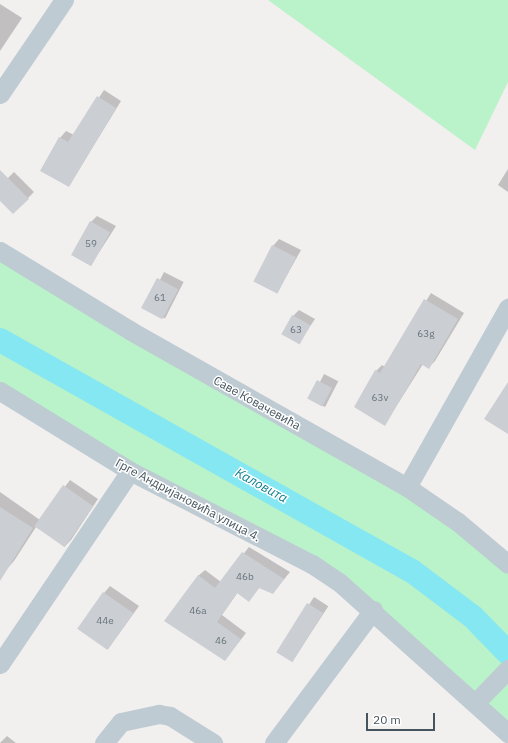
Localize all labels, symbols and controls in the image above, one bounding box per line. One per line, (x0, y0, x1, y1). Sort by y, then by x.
house number: 59 (85, 238, 97, 250)
house number: 61 (154, 292, 166, 304)
house number: 63 (290, 324, 302, 336)
house number: 63g (417, 328, 435, 340)
street label: Саве Ковачевића (211, 373, 303, 433)
house number: 63v (372, 392, 388, 404)
street label: Грге Андријановића улица 4. (113, 456, 263, 544)
water label: Каловита (232, 465, 290, 507)
house number: 46b (236, 571, 254, 583)
house number: 46a (189, 605, 207, 617)
house number: 44e (96, 615, 114, 627)
house number: 46 (215, 635, 227, 647)
scale bar (368, 705, 437, 731)
text: 20 m (373, 712, 401, 727)

